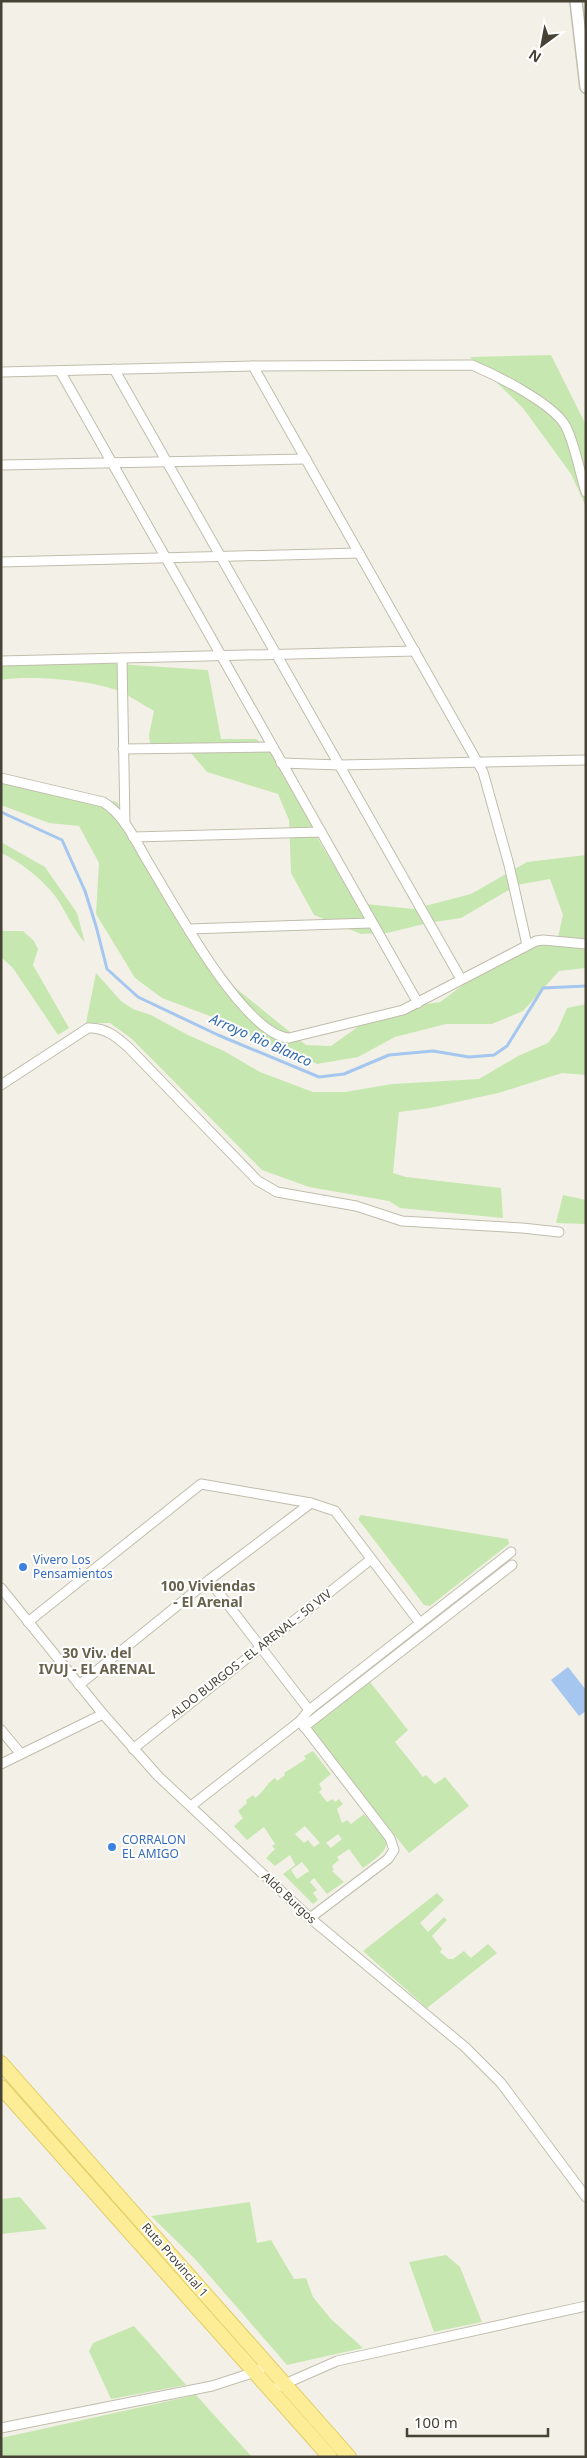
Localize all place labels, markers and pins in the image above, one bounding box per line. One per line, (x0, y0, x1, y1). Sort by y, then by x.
place label: Vivero Los Pensamientos (33, 1551, 113, 1582)
marker: Vivero Los Pensamientos (17, 1561, 29, 1573)
place label: CORRALON EL AMIGO (122, 1831, 186, 1862)
marker: CORRALON EL AMIGO (106, 1841, 118, 1853)

